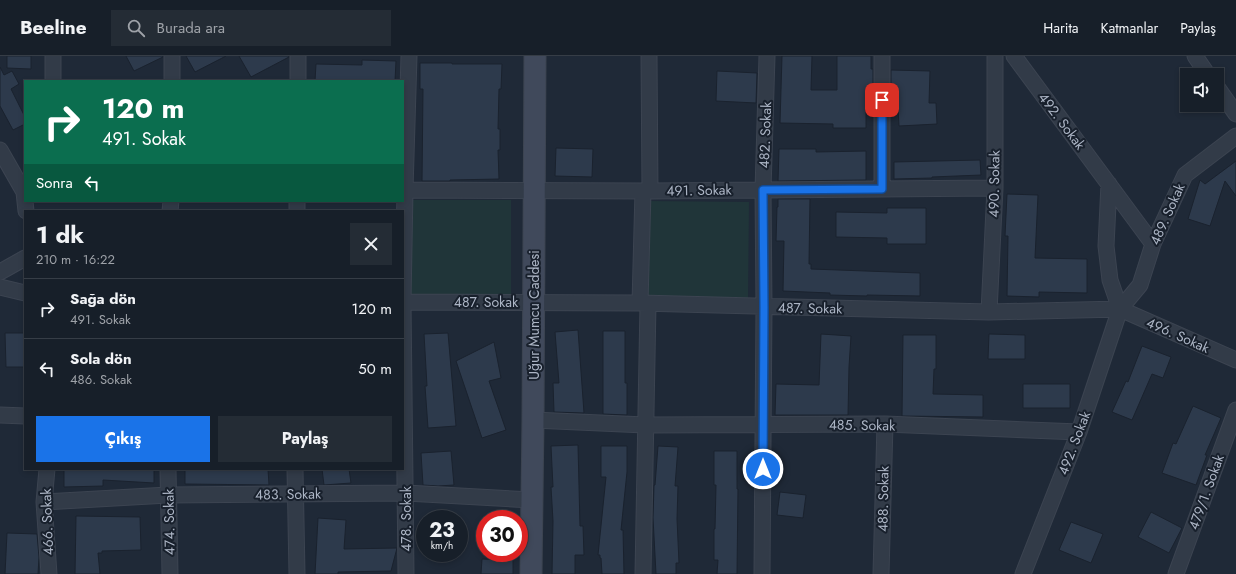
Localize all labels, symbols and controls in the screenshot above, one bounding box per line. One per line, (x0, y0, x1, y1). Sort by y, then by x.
search box (111, 10, 391, 46)
text: Beeline (20, 14, 87, 41)
icon: search (125, 17, 147, 39)
text: Burada ara (157, 17, 225, 39)
text: Harita (1043, 18, 1079, 38)
text: Katmanlar (1101, 18, 1158, 38)
text: Paylaş (1180, 18, 1216, 38)
map controls (1180, 68, 1224, 112)
button: sound (1180, 68, 1224, 112)
pin (865, 83, 899, 117)
text: 120 m (102, 88, 185, 129)
street label: 492. Sokak (1034, 88, 1091, 154)
icon: arrive (871, 89, 893, 111)
icon: right (36, 96, 88, 148)
street label: 482. Sokak (754, 101, 776, 169)
text: 491. Sokak (102, 126, 186, 152)
street label: 490. Sokak (983, 149, 1005, 218)
text: Sonra (36, 172, 73, 194)
icon: left (81, 172, 103, 194)
street label: 491. Sokak (666, 179, 733, 201)
street label: 489. Sokak (1145, 179, 1190, 248)
text: 1 dk (36, 217, 84, 252)
button: close (350, 223, 392, 265)
text: 210 m · 16:22 (36, 250, 115, 269)
street label: Uğur Mumcu Caddesi (524, 250, 544, 380)
text: Sağa dön (70, 288, 136, 310)
street label: 487. Sokak (454, 292, 519, 312)
street label: 487. Sokak (778, 297, 843, 319)
icon: right (36, 298, 58, 320)
text: 120 m (352, 298, 392, 320)
text: 491. Sokak (70, 310, 131, 329)
street label: 496. Sokak (1143, 312, 1213, 358)
text: Sola dön (70, 348, 132, 370)
icon: left (36, 358, 58, 380)
text: 50 m (358, 358, 392, 380)
text: 486. Sokak (70, 370, 132, 389)
street label: 492. Sokak (1053, 407, 1096, 478)
street label: 485. Sokak (829, 414, 896, 436)
button: Çıkış (36, 416, 210, 462)
button: Paylaş (218, 416, 392, 462)
position arrow (742, 448, 784, 490)
street label: 479/1. Sokak (1183, 451, 1229, 532)
street label: 488. Sokak (872, 465, 894, 532)
street label: 483. Sokak (255, 483, 322, 505)
street label: 478. Sokak (396, 485, 416, 552)
street label: 466. Sokak (36, 487, 58, 556)
street label: 474. Sokak (158, 488, 180, 555)
speed limit sign: 30 (476, 510, 528, 562)
text: 23 (429, 516, 455, 545)
text: km/h (431, 538, 453, 553)

